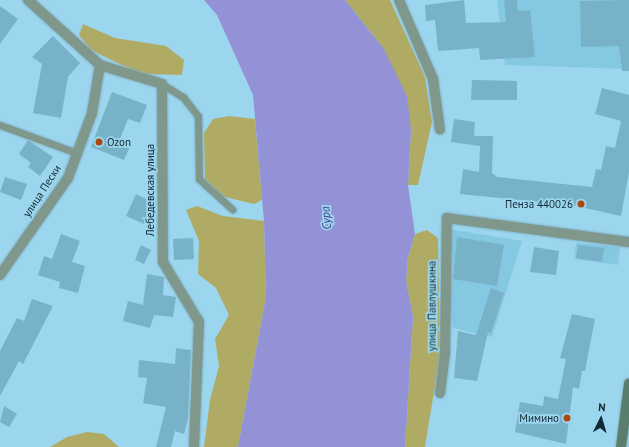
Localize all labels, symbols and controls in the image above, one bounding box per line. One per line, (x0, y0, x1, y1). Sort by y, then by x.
place label: Ozon (107, 135, 131, 149)
marker: Ozon (94, 137, 104, 147)
street label: Лебедевская улица (143, 144, 157, 236)
street label: улица Пески (20, 162, 64, 220)
place label: Пенза 440026 (505, 197, 573, 211)
marker: Пенза 440026 (576, 199, 586, 209)
water label: Сура (318, 206, 334, 230)
street label: улица Павлушкина (425, 261, 439, 351)
north arrow (581, 399, 621, 439)
text: N (598, 400, 606, 414)
place label: Мимино (519, 411, 559, 425)
marker: Мимино (562, 413, 572, 423)

